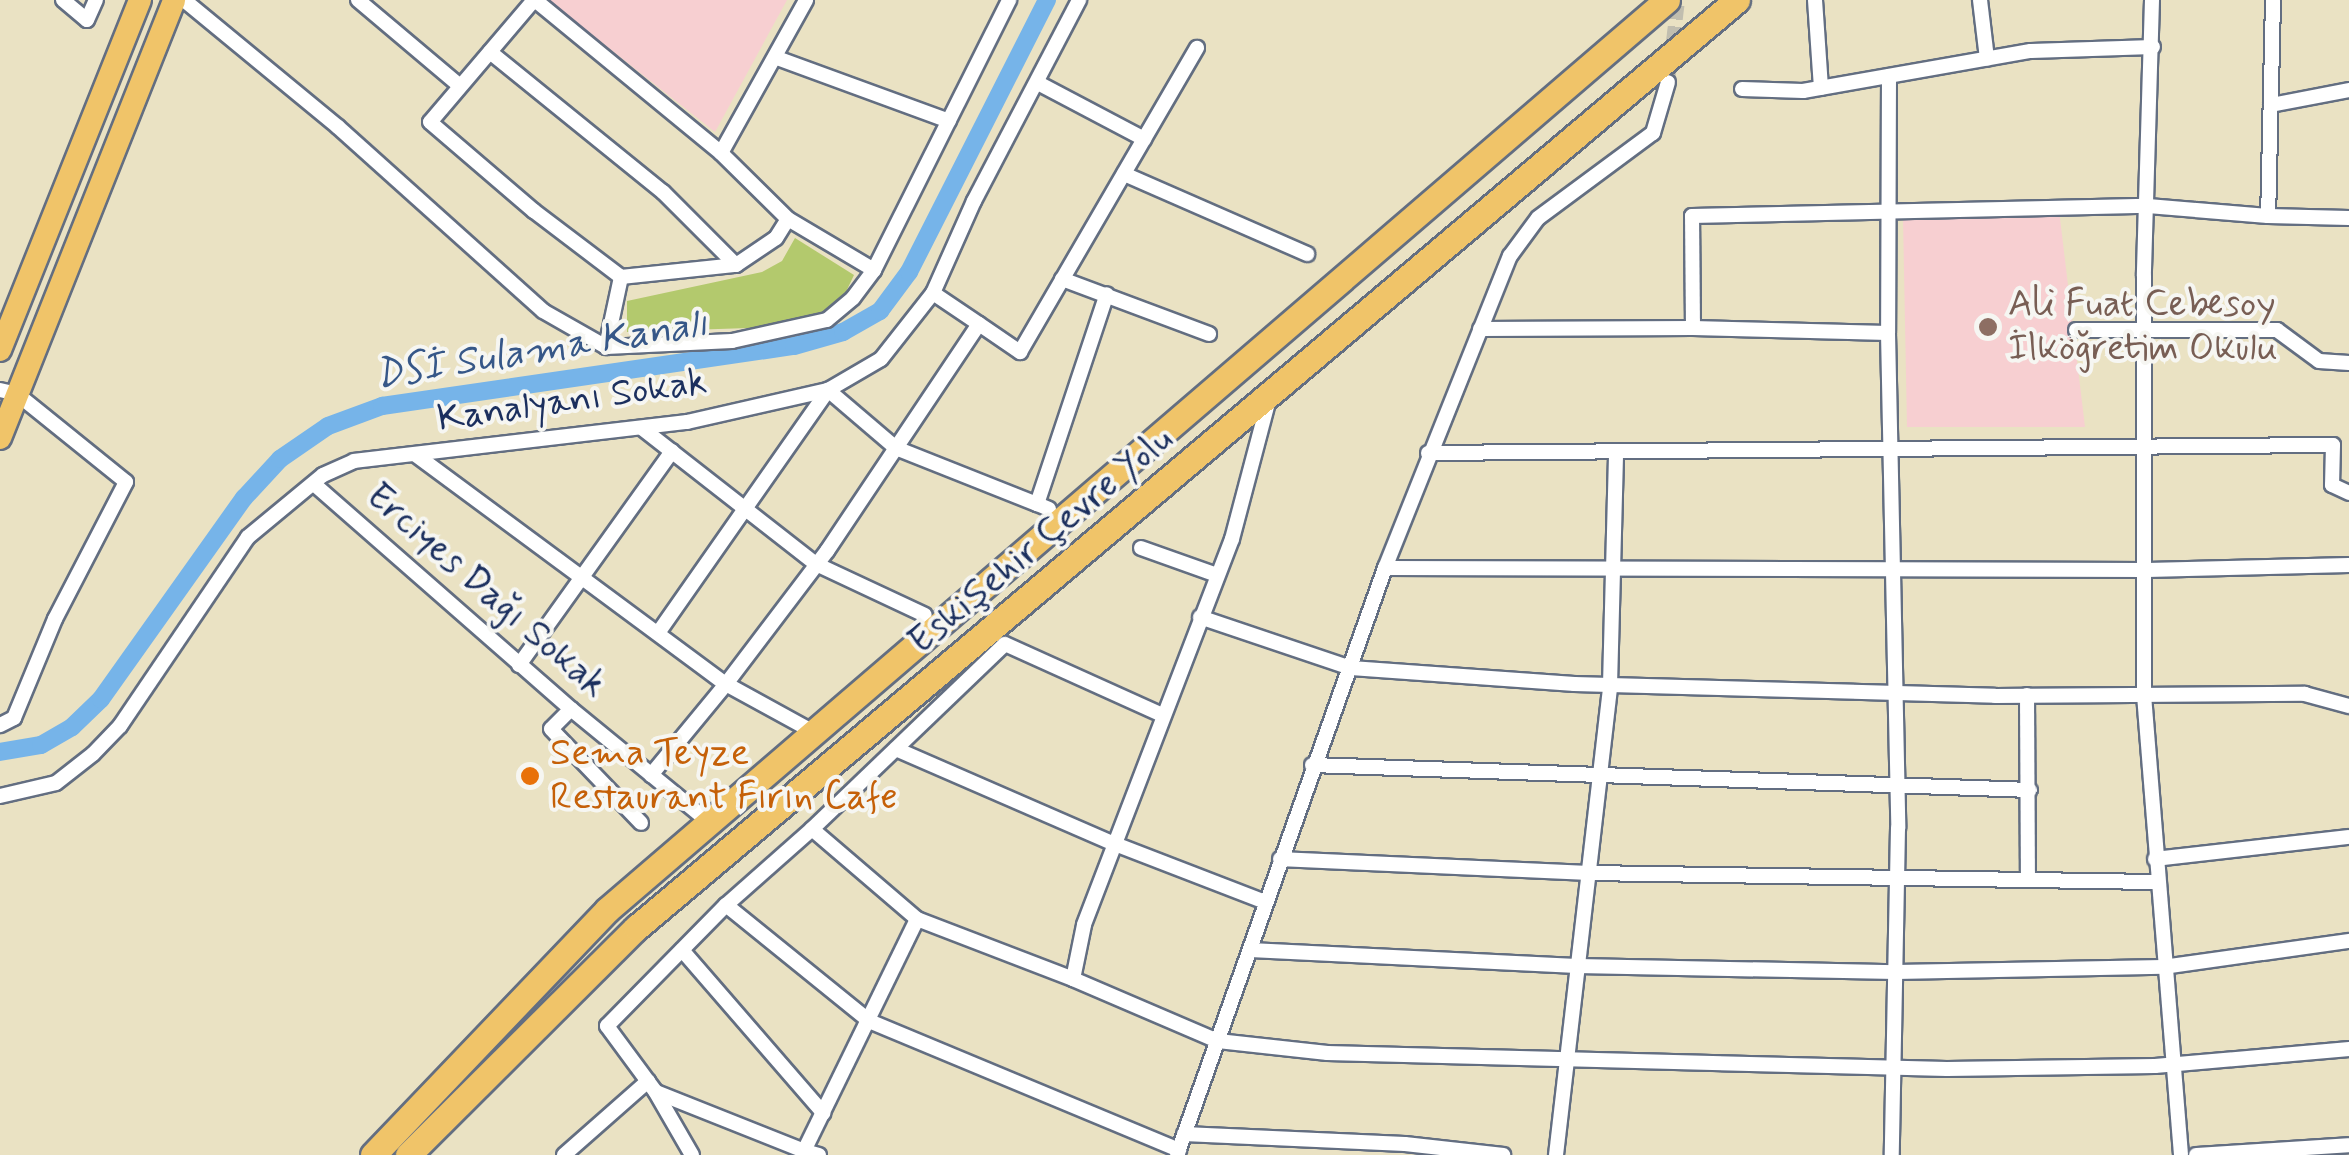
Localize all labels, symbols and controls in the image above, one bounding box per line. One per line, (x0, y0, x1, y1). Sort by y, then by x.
place label: Ali Fuat Cebesoy İlköğretim Okulu (2008, 282, 2279, 372)
water label: DSİ Sulama Kanalı (371, 300, 711, 400)
marker: Ali Fuat Cebesoy İlköğretim Okulu (1977, 316, 1999, 338)
street label: Kanalyanı Sokak (434, 360, 710, 442)
street label: Eskişehir Çevre Yolu (899, 417, 1183, 665)
street label: Erciyes Dağı Sokak (356, 473, 616, 709)
place label: Sema Teyze Restaurant Fırın Cafe (550, 731, 904, 821)
marker: Sema Teyze Restaurant Fırın Cafe (519, 765, 541, 787)

